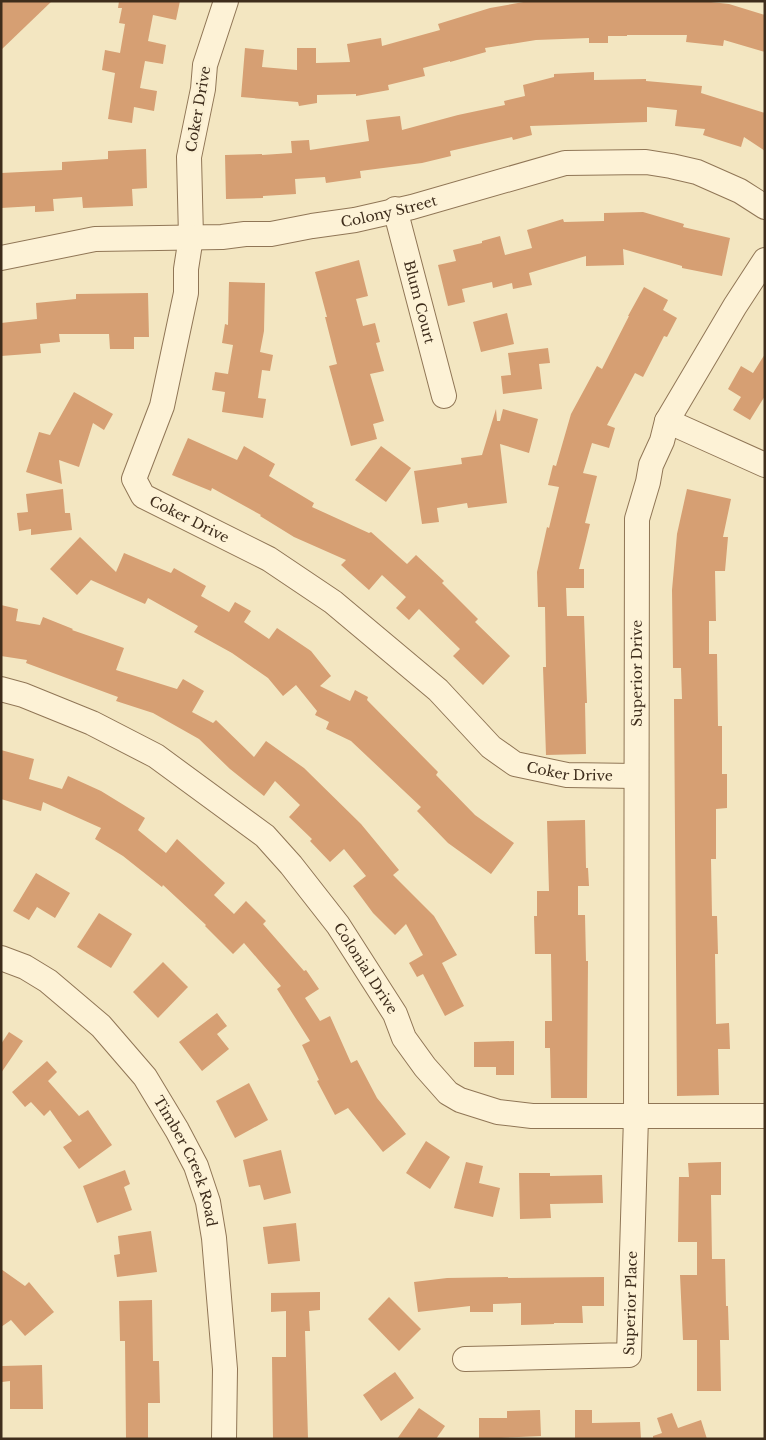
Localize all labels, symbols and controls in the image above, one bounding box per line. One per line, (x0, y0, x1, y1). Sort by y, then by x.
street label: Coker Drive (182, 65, 214, 153)
street label: Colony Street (339, 191, 440, 231)
street label: Blum Court (400, 258, 439, 346)
street label: Coker Drive (146, 492, 232, 547)
street label: Superior Drive (628, 620, 646, 727)
street label: Coker Drive (525, 758, 613, 785)
street label: Colonial Drive (330, 919, 402, 1017)
street label: Timber Creek Road (150, 1093, 221, 1229)
street label: Superior Place (620, 1251, 641, 1356)

